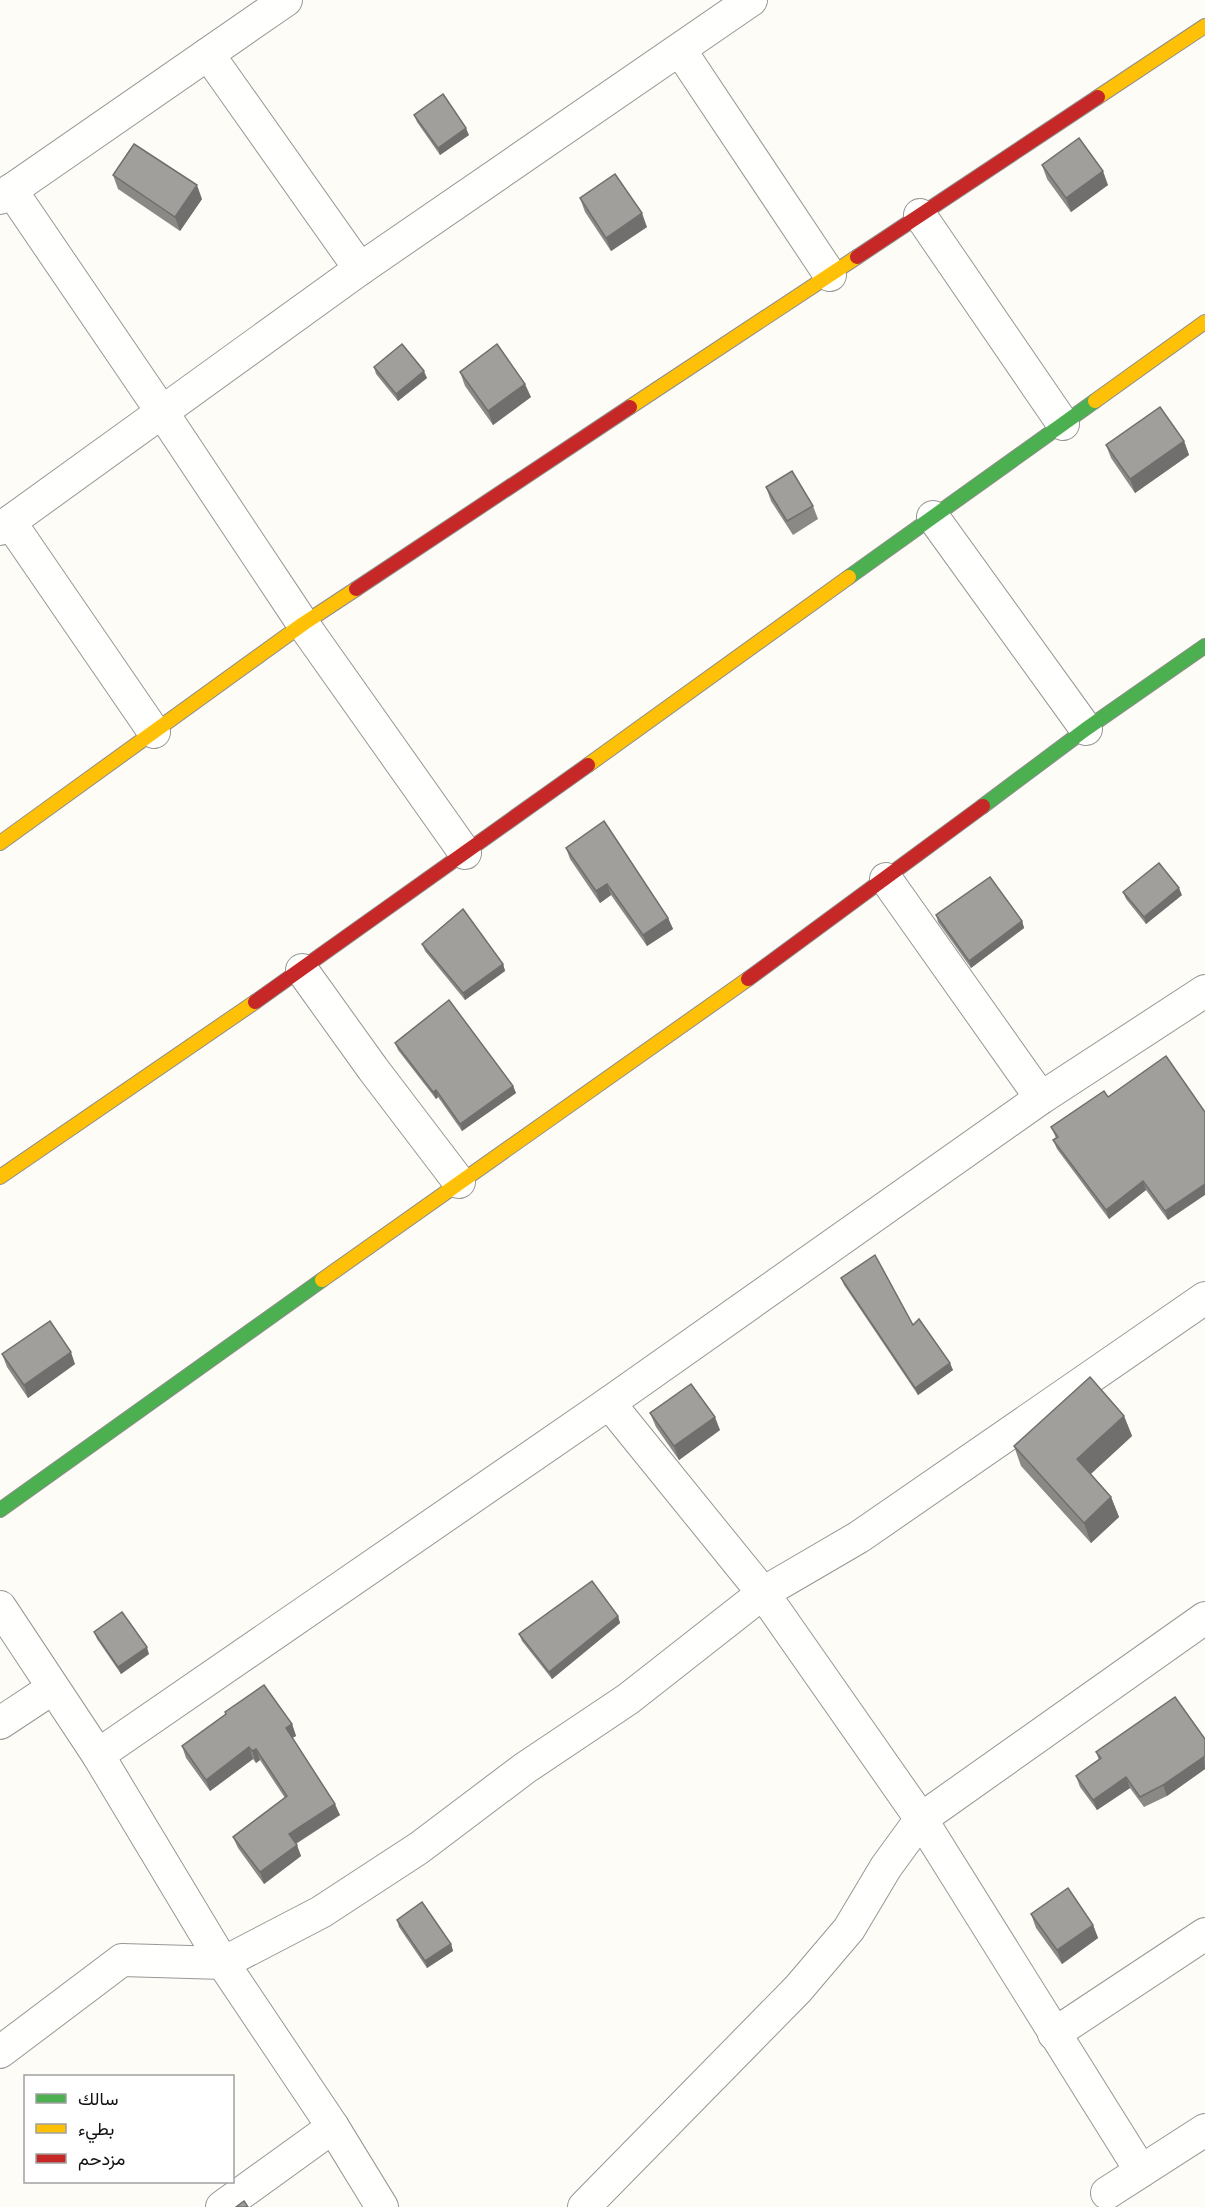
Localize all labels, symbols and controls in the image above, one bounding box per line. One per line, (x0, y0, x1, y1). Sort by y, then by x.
legend (24, 2075, 234, 2183)
text: سالك (78, 2089, 118, 2109)
text: بطيء (78, 2119, 114, 2144)
text: مزدحم (78, 2149, 125, 2171)

